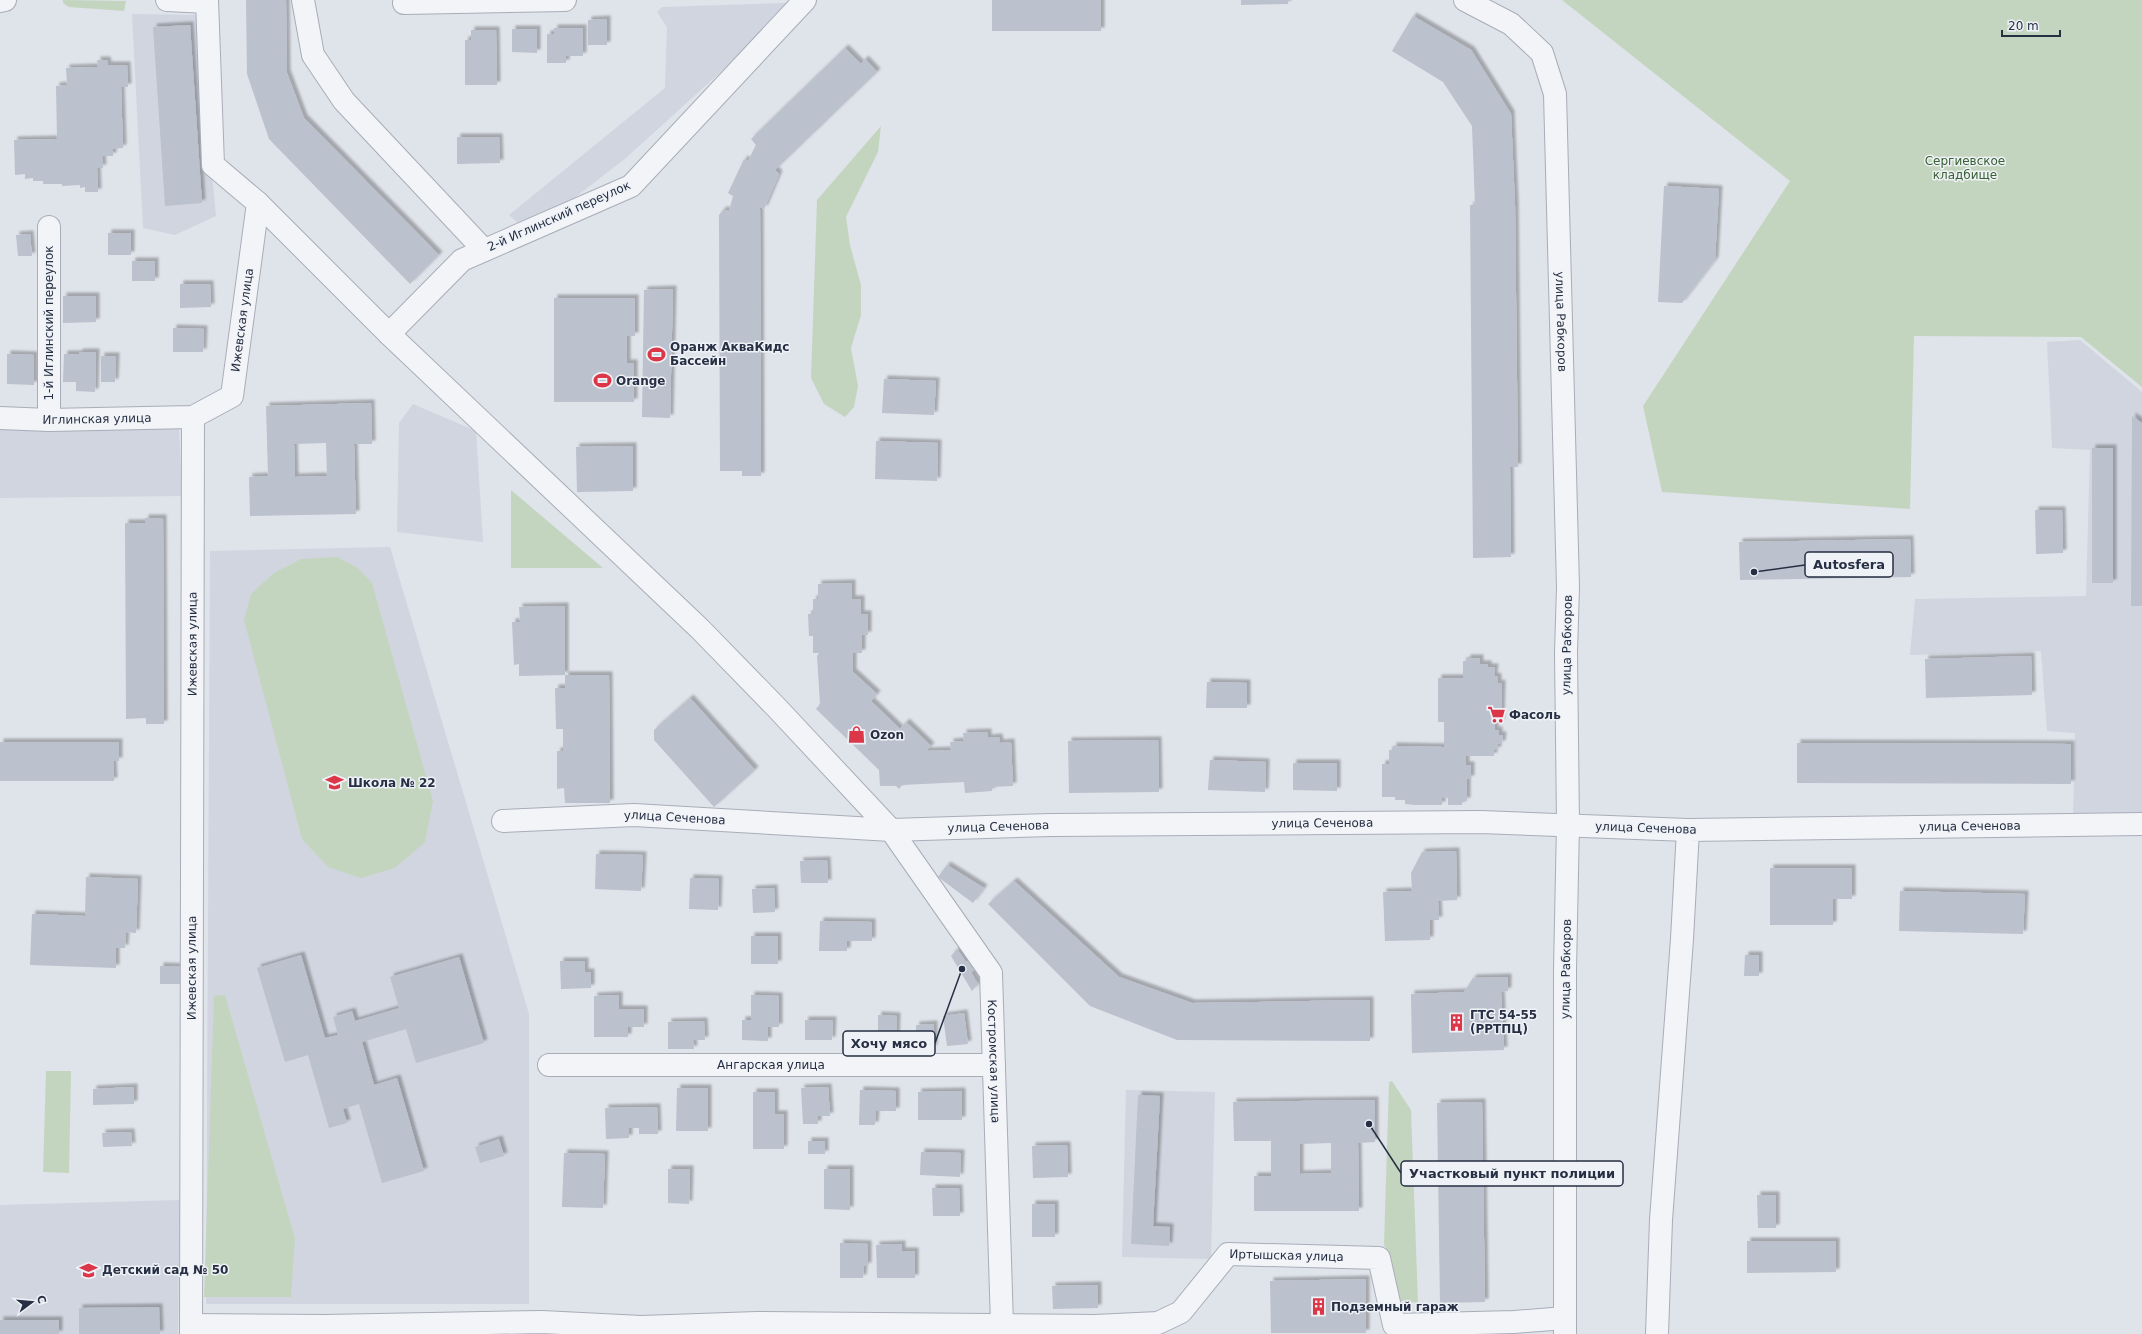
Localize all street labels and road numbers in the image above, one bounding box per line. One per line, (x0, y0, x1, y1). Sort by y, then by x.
street label: 2-й Иглинский переулок (485, 178, 633, 254)
street label: 1-й Иглинский переулок (42, 245, 56, 401)
street label: Ижевская улица (228, 267, 256, 373)
street label: улица Рабкоров (1553, 271, 1569, 372)
street label: Иглинская улица (42, 411, 152, 427)
street label: Ижевская улица (185, 592, 200, 696)
street label: улица Рабкоров (1559, 595, 1575, 695)
street label: улица Сеченова (624, 808, 726, 827)
street label: улица Сеченова (1271, 816, 1373, 830)
street label: улица Сеченова (947, 818, 1049, 835)
street label: улица Сеченова (1595, 819, 1697, 837)
street label: улица Сеченова (1919, 819, 2021, 834)
street label: Ижевская улица (185, 916, 199, 1020)
street label: улица Рабкоров (1558, 919, 1574, 1019)
street label: Костромская улица (985, 999, 1003, 1123)
street label: Ангарская улица (717, 1058, 825, 1072)
street label: Иртышская улица (1229, 1247, 1344, 1264)

